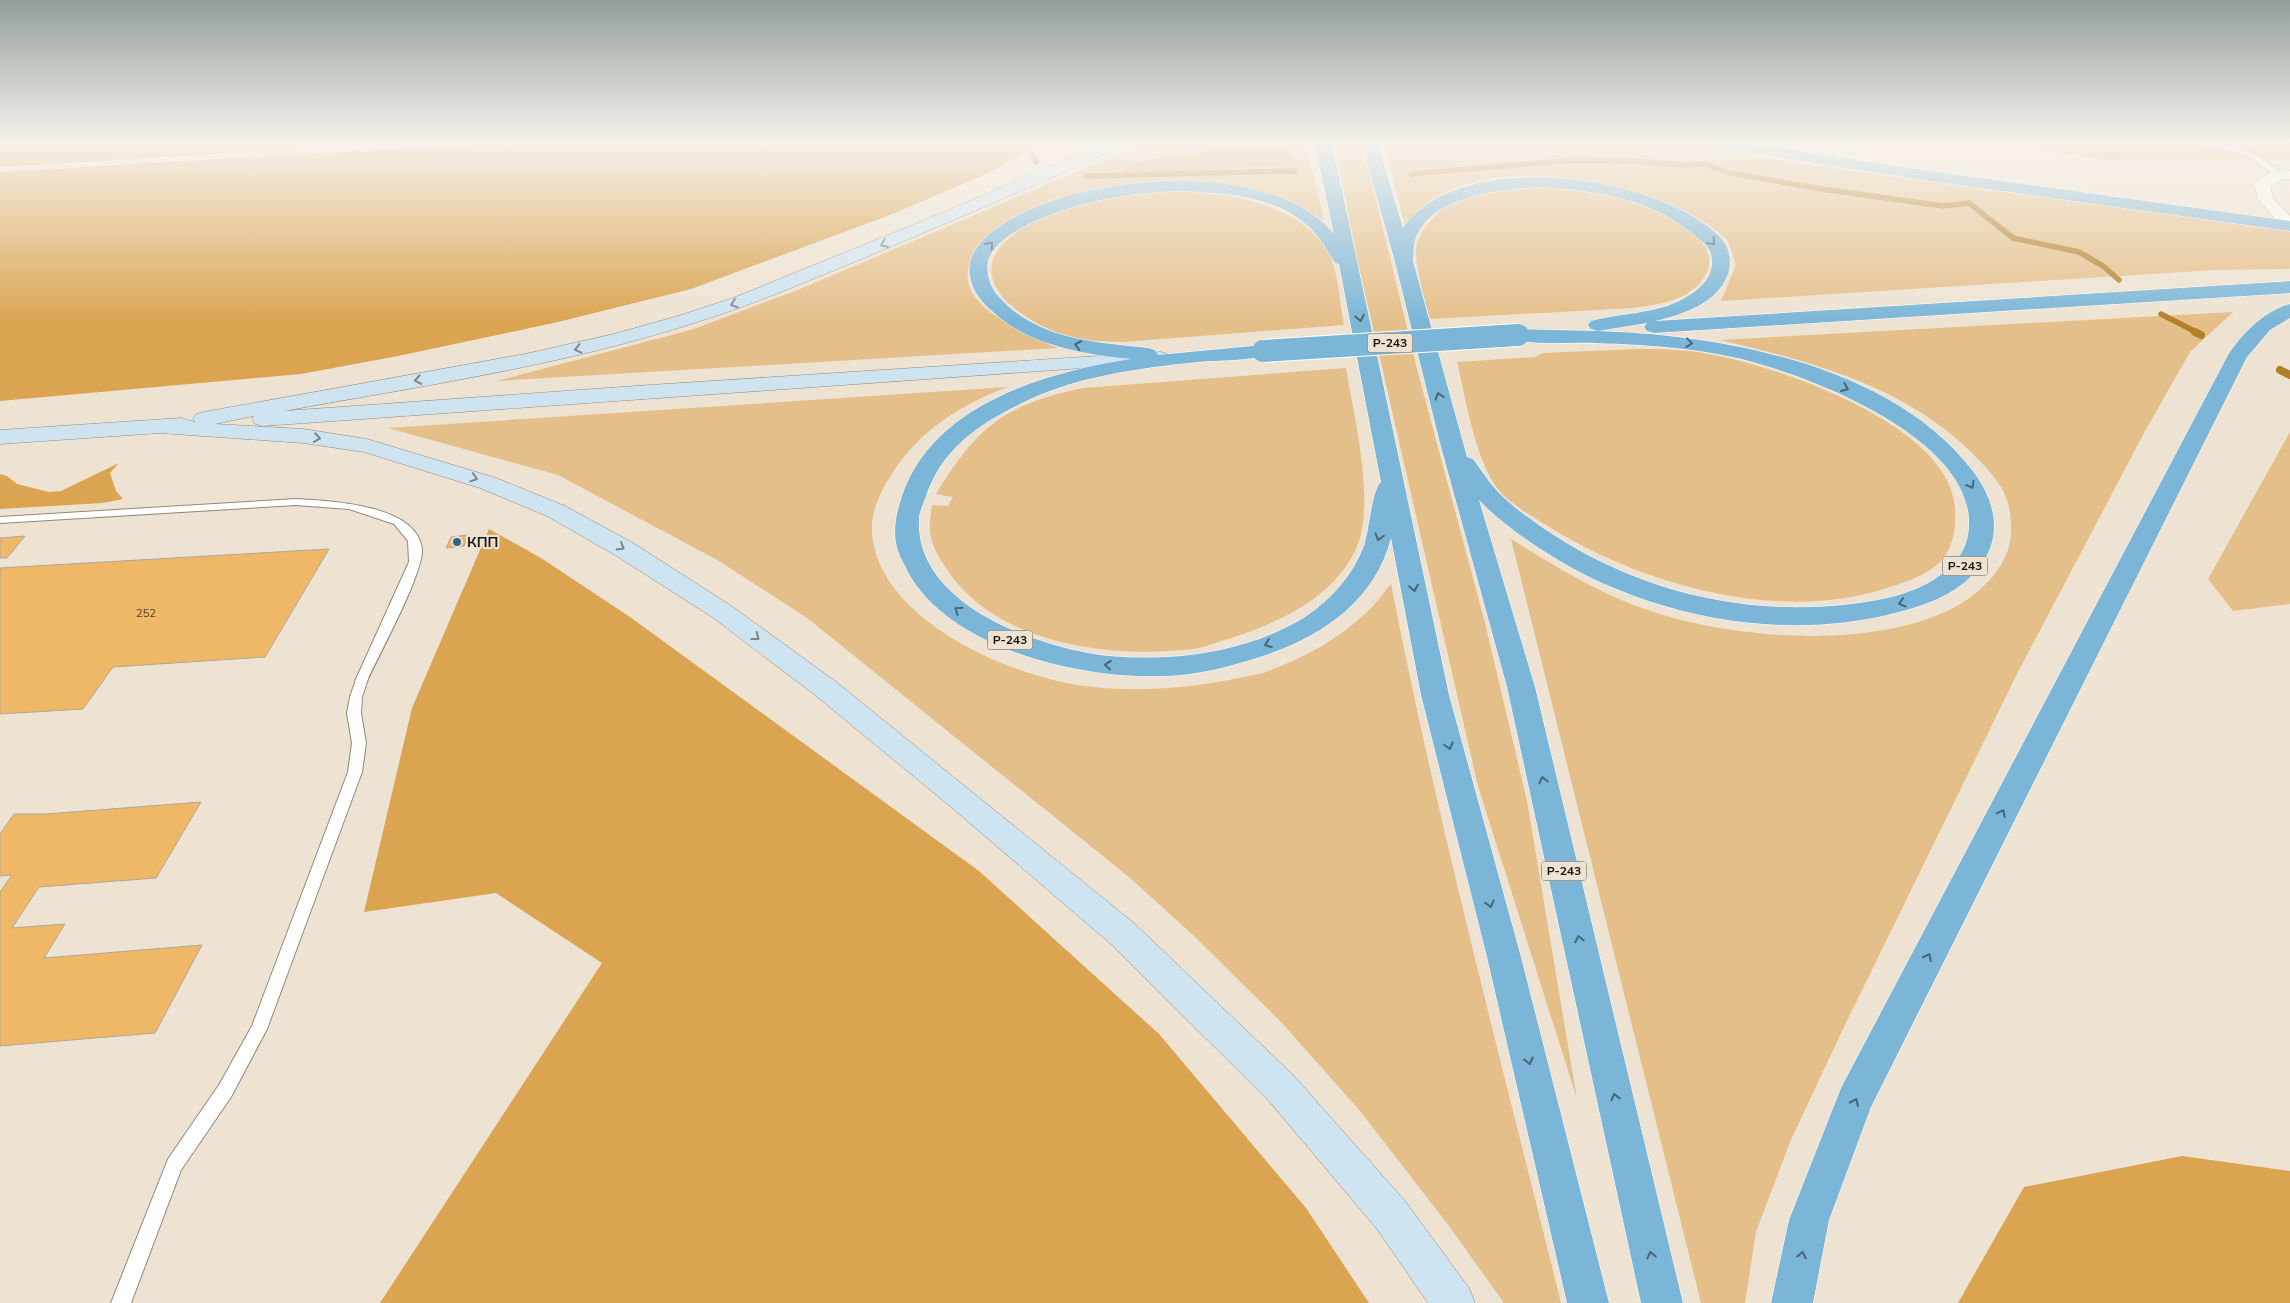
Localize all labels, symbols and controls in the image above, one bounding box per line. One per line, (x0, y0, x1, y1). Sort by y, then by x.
one-way arrow (1706, 236, 1715, 245)
one-way arrow (881, 238, 889, 248)
one-way arrow (984, 242, 993, 251)
one-way arrow (730, 298, 738, 308)
one-way arrow (1354, 313, 1364, 322)
road number: Р-243 (1368, 333, 1412, 352)
one-way arrow (1685, 338, 1693, 348)
one-way arrow (1074, 340, 1083, 351)
one-way arrow (573, 343, 582, 354)
one-way arrow (414, 375, 423, 385)
one-way arrow (1840, 381, 1849, 392)
one-way arrow (1434, 392, 1445, 401)
one-way arrow (312, 433, 321, 443)
one-way arrow (469, 473, 478, 483)
one-way arrow (1965, 479, 1975, 488)
one-way arrow (1375, 532, 1385, 540)
place label: КПП (467, 533, 498, 551)
marker: КПП (451, 536, 463, 548)
one-way arrow (615, 541, 624, 551)
road number: Р-243 (1942, 556, 1988, 576)
one-way arrow (1409, 583, 1419, 592)
one-way arrow (1898, 598, 1906, 608)
house number: 252 (136, 606, 156, 620)
one-way arrow (954, 607, 963, 616)
road number: Р-243 (988, 630, 1032, 650)
one-way arrow (750, 631, 760, 640)
one-way arrow (1264, 638, 1272, 648)
one-way arrow (1104, 659, 1112, 670)
one-way arrow (1443, 742, 1453, 750)
one-way arrow (1538, 776, 1549, 785)
one-way arrow (1996, 809, 2006, 818)
road number: Р-243 (1542, 861, 1586, 880)
one-way arrow (1484, 899, 1495, 908)
one-way arrow (1574, 934, 1585, 943)
one-way arrow (1922, 953, 1932, 962)
one-way arrow (1523, 1057, 1534, 1066)
one-way arrow (1610, 1093, 1621, 1102)
one-way arrow (1848, 1098, 1859, 1107)
one-way arrow (1646, 1251, 1657, 1260)
one-way arrow (1796, 1251, 1807, 1260)

